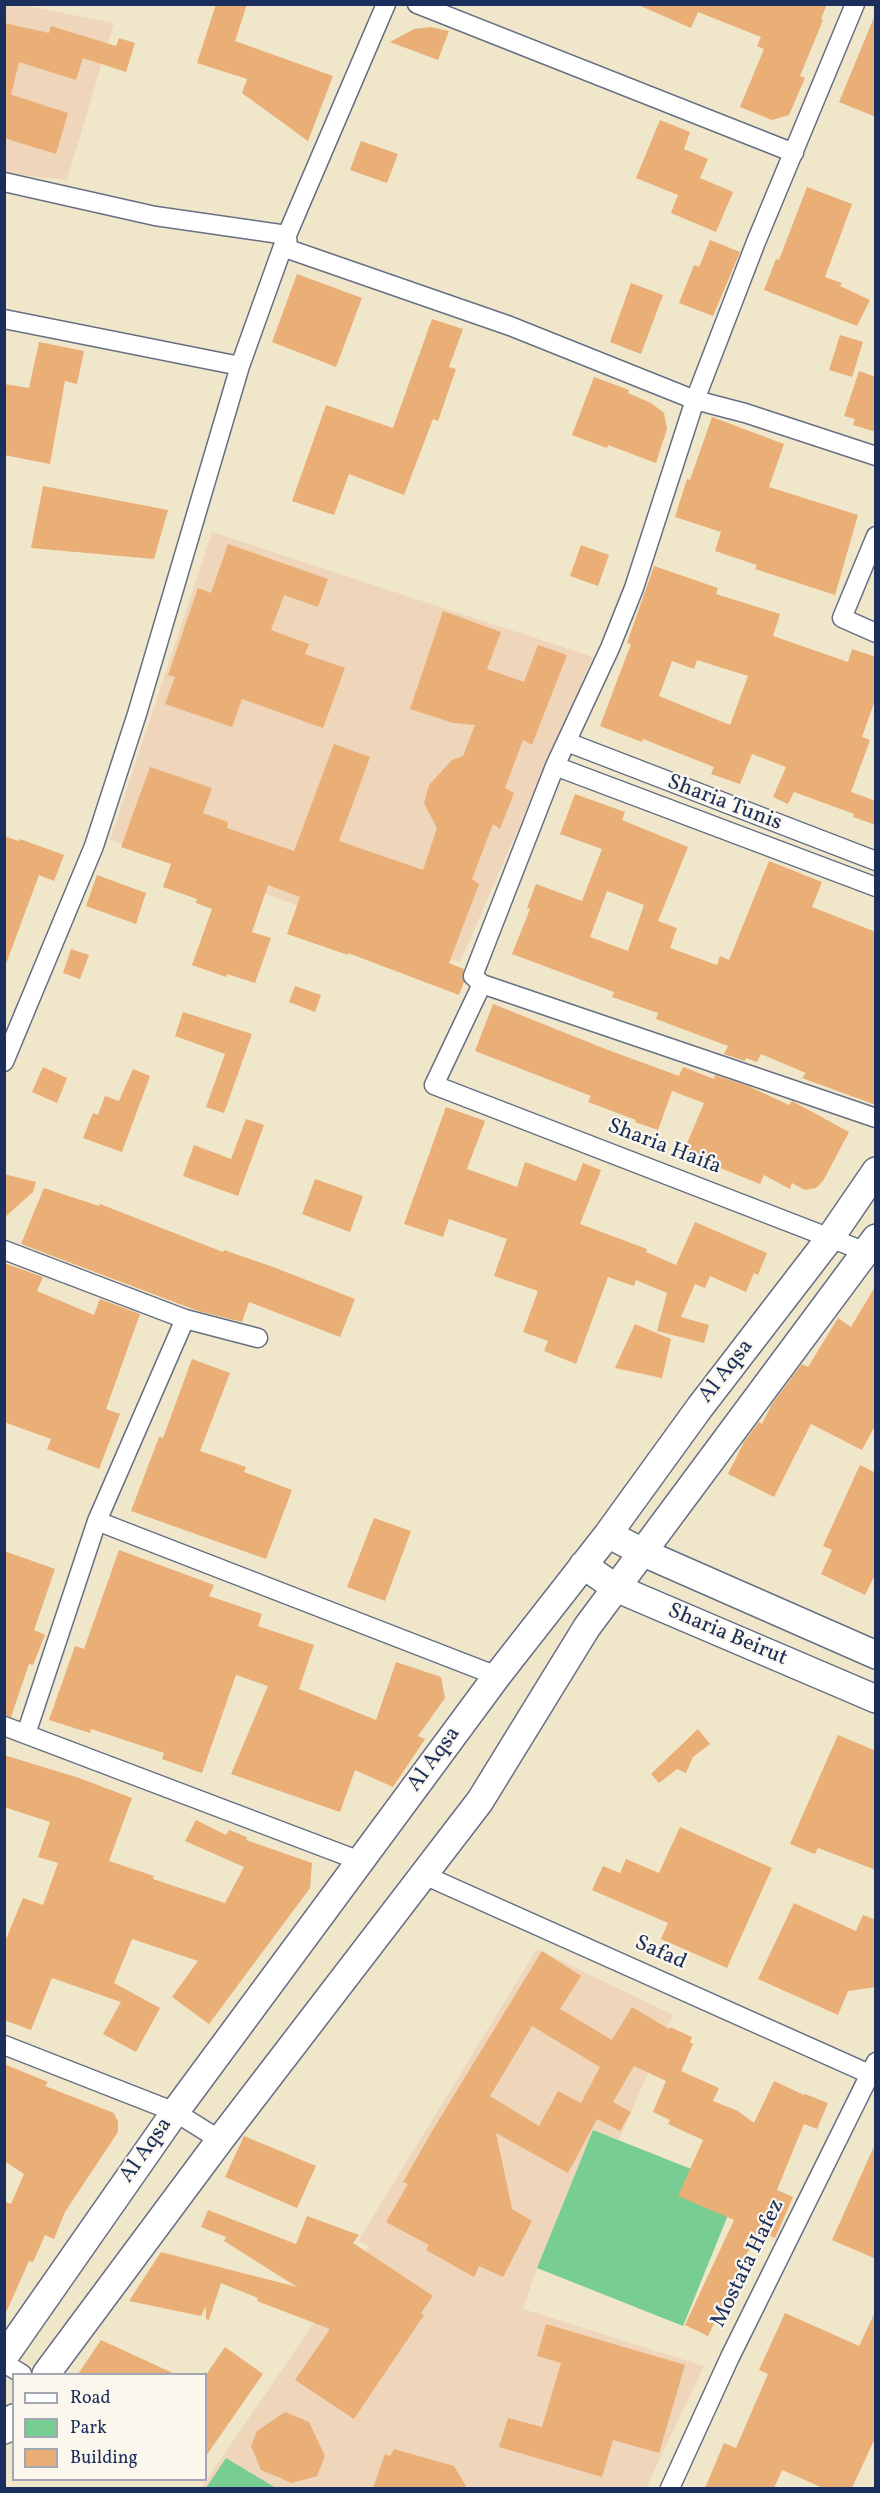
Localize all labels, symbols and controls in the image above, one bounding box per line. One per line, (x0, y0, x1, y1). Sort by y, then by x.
street label: Sharia Tunis (663, 770, 785, 838)
street label: Sharia Haifa (603, 1114, 725, 1182)
street label: Al Aqsa (694, 1335, 760, 1409)
street label: Sharia Beirut (663, 1599, 791, 1673)
street label: Al Aqsa (403, 1722, 467, 1798)
street label: Safad (630, 1931, 690, 1977)
street label: Al Aqsa (115, 2113, 179, 2189)
street label: Mostafa Hafez (707, 2196, 791, 2332)
legend (12, 2373, 207, 2481)
text: Road (70, 2386, 111, 2411)
text: Park (70, 2416, 107, 2441)
text: Building (70, 2446, 138, 2471)

